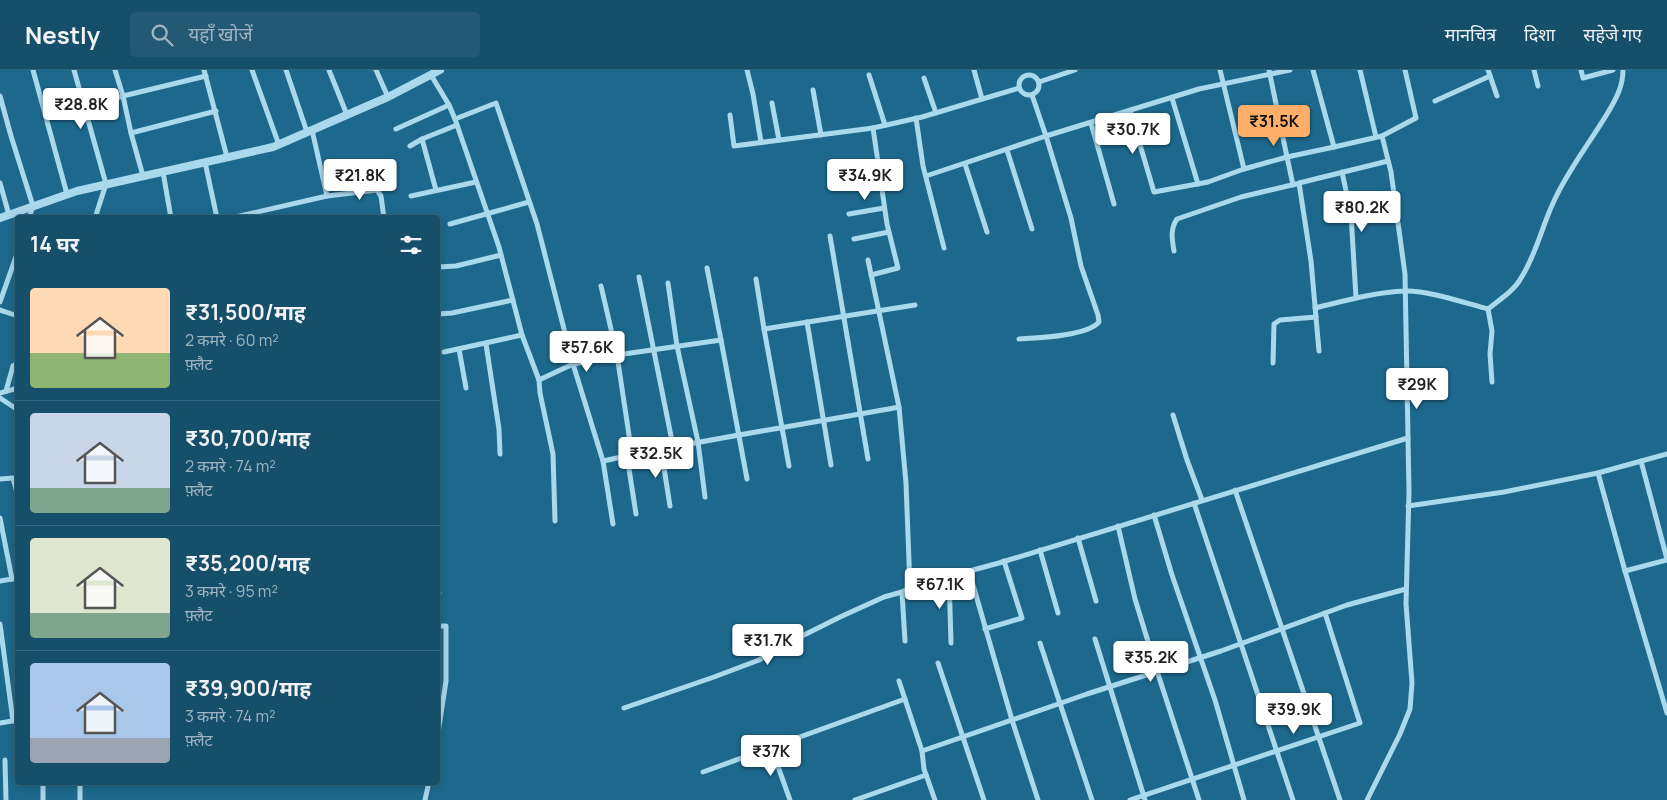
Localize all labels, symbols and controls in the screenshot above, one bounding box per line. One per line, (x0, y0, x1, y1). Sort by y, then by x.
search box (130, 12, 480, 57)
text: Nestly (25, 18, 100, 51)
icon: search (148, 21, 176, 49)
text: यहाँ खोजें (188, 21, 253, 47)
text: मानचित्र (1445, 22, 1496, 46)
text: दिशा (1524, 22, 1555, 46)
text: सहेजे गए (1583, 22, 1642, 46)
pin: ₹28.8K (40, 88, 122, 130)
text: ₹28.8K (54, 93, 108, 115)
pin: ₹31.5K (1233, 104, 1315, 147)
text: ₹31.5K (1249, 110, 1299, 132)
pin: ₹30.7K (1092, 112, 1174, 155)
text: ₹30.7K (1106, 118, 1160, 140)
pin: ₹21.8K (319, 158, 401, 201)
pin: ₹34.9K (824, 158, 906, 201)
text: ₹21.8K (335, 164, 385, 186)
text: ₹34.9K (838, 164, 892, 186)
pin: ₹80.2K (1321, 190, 1403, 233)
text: ₹80.2K (1335, 196, 1389, 218)
text: 14 घर (30, 230, 79, 258)
icon: filters (397, 231, 425, 259)
text: ₹31,500/माह (185, 298, 306, 326)
icon: home (70, 308, 130, 368)
text: 2 कमरे · 60 m² (185, 329, 279, 351)
pin: ₹57.6K (546, 330, 628, 373)
text: ₹57.6K (561, 336, 613, 358)
text: फ़्लैट (185, 353, 213, 375)
pin: ₹29K (1387, 368, 1447, 410)
text: ₹29K (1397, 373, 1437, 395)
text: ₹30,700/माह (185, 424, 310, 452)
icon: home (70, 433, 130, 493)
pin: ₹32.5K (615, 436, 697, 479)
text: ₹32.5K (629, 442, 683, 464)
text: 2 कमरे · 74 m² (185, 455, 276, 477)
text: फ़्लैट (185, 479, 213, 501)
text: ₹35,200/माह (185, 549, 310, 577)
icon: home (70, 558, 130, 618)
pin: ₹67.1K (899, 568, 981, 610)
text: ₹67.1K (916, 573, 964, 595)
text: 3 कमरे · 95 m² (185, 580, 278, 602)
text: फ़्लैट (185, 604, 213, 626)
pin: ₹31.7K (727, 624, 809, 666)
text: ₹31.7K (743, 629, 793, 651)
pin: ₹35.2K (1110, 640, 1192, 683)
text: ₹35.2K (1124, 646, 1178, 668)
text: ₹39,900/माह (185, 674, 311, 702)
icon: home (70, 683, 130, 743)
pin: ₹39.9K (1253, 692, 1335, 735)
text: ₹39.9K (1267, 698, 1321, 720)
text: 3 कमरे · 74 m² (185, 705, 275, 727)
text: फ़्लैट (185, 729, 213, 751)
pin: ₹37K (741, 734, 801, 777)
text: ₹37K (752, 740, 790, 762)

